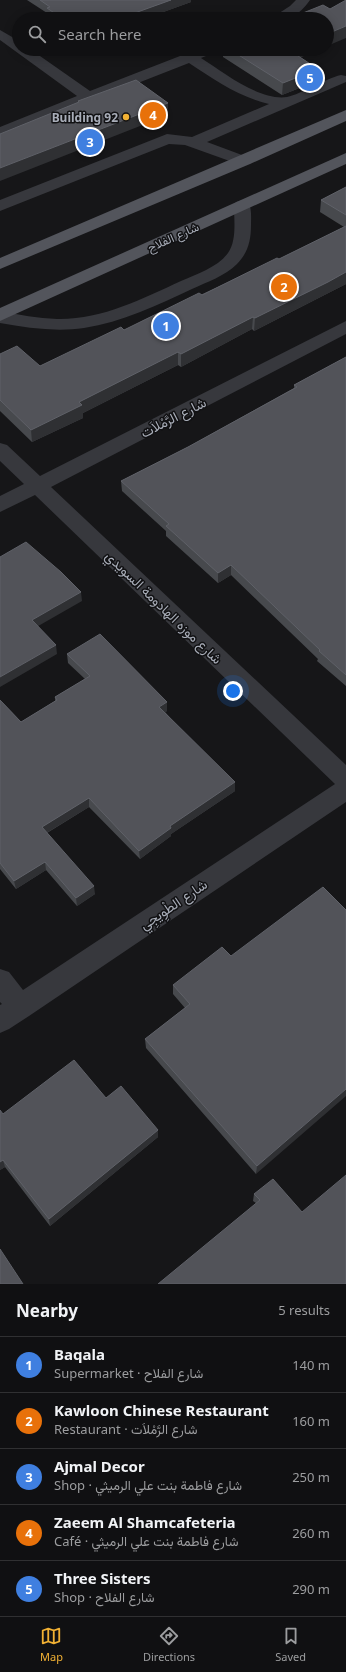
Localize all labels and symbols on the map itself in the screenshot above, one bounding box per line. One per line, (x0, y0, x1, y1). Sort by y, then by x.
pin: 5 (297, 63, 323, 93)
pin: 4 (140, 100, 166, 130)
place label: Building 92 (52, 109, 118, 126)
marker: Building 92 (121, 112, 131, 122)
pin: 3 (77, 127, 103, 157)
street label: شارع الفلاح (145, 218, 202, 257)
pin: 2 (271, 272, 297, 302)
pin: 1 (153, 311, 179, 341)
street label: شارع الرَّمْلاَت (137, 392, 210, 443)
street label: شارع موزه الهادومة السويدي (99, 546, 227, 670)
your location (223, 681, 243, 701)
street label: شارع الطْوِيجِي (135, 874, 212, 936)

